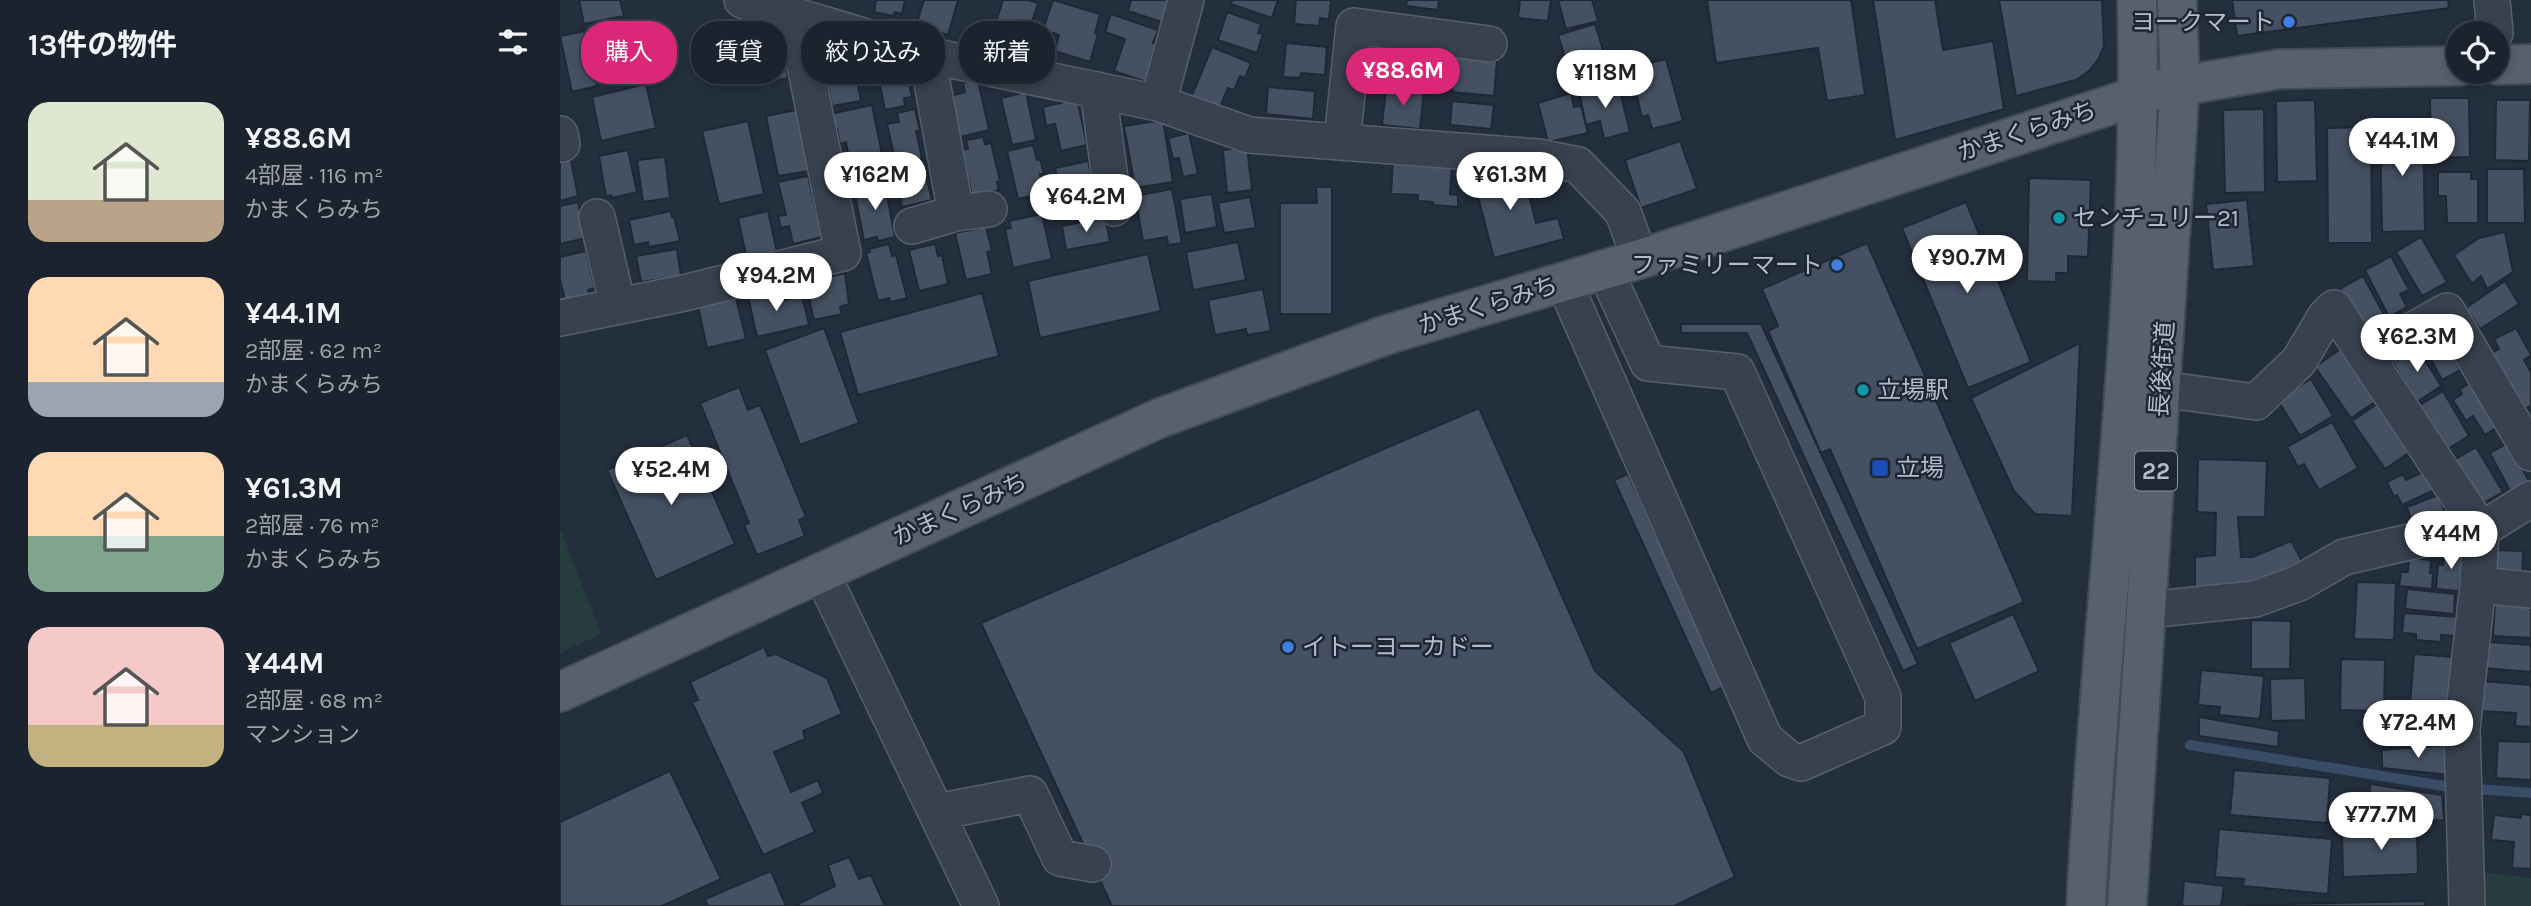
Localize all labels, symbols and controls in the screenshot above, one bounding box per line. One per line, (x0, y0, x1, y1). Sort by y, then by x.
place label: ヨークマート (2131, 8, 2275, 36)
marker: ヨークマート (2281, 14, 2297, 30)
chip: 購入 (581, 21, 677, 84)
chip: 賃貸 (691, 21, 787, 84)
chip: 絞り込み (801, 21, 945, 84)
chip: 新着 (959, 21, 1055, 84)
map controls (2446, 21, 2509, 84)
button: locate (2446, 21, 2509, 84)
icon: filters (494, 23, 532, 61)
text: 13件の物件 (28, 27, 177, 63)
pin: ¥88.6M (1346, 48, 1460, 108)
pin: ¥118M (1556, 50, 1654, 110)
text: ¥88.6M (1362, 57, 1444, 84)
text: ¥118M (1573, 59, 1637, 86)
street label: かまくらみち (1954, 95, 2100, 167)
pin: ¥44.1M (2345, 118, 2459, 178)
text: ¥88.6M (245, 120, 352, 156)
text: ¥44.1M (2365, 127, 2439, 154)
icon: home (84, 130, 168, 214)
pin: ¥162M (826, 152, 924, 212)
pin: ¥61.3M (1453, 152, 1567, 212)
text: ¥162M (840, 161, 910, 188)
text: ¥61.3M (1472, 161, 1548, 188)
text: 4部屋 · 116 m² (245, 162, 383, 189)
pin: ¥64.2M (1029, 174, 1143, 234)
text: ¥64.2M (1046, 183, 1126, 210)
text: かまくらみち (245, 196, 383, 223)
place label: センチュリー21 (2073, 204, 2239, 232)
marker: センチュリー21 (2051, 210, 2067, 226)
pin: ¥90.7M (1910, 236, 2024, 295)
text: ¥90.7M (1928, 244, 2006, 271)
place label: ファミリーマート (1631, 251, 1823, 279)
pin: ¥94.2M (719, 254, 833, 313)
marker: ファミリーマート (1829, 257, 1845, 273)
text: ¥94.2M (736, 262, 816, 289)
street label: かまくらみち (1415, 271, 1561, 339)
text: ¥44.1M (245, 295, 342, 331)
icon: home (84, 305, 168, 389)
pin: ¥62.3M (2360, 314, 2474, 374)
street label: 長後街道 (2145, 320, 2179, 418)
text: ¥62.3M (2377, 323, 2457, 350)
text: 2部屋 · 62 m² (245, 337, 382, 364)
text: かまくらみち (245, 371, 383, 398)
place label: 立場駅 (1877, 376, 1949, 404)
marker: 立場駅 (1855, 382, 1871, 398)
pin: ¥52.4M (614, 448, 728, 507)
road number: 22 (2135, 452, 2177, 491)
place label: 立場 (1896, 454, 1944, 482)
text: ¥52.4M (631, 456, 711, 483)
marker: 立場 (1870, 458, 1890, 478)
street label: かまくらみち (889, 467, 1031, 551)
text: ¥61.3M (245, 470, 343, 506)
icon: home (84, 480, 168, 564)
text: 2部屋 · 76 m² (245, 512, 380, 539)
pin: ¥44M (2410, 512, 2492, 571)
text: ¥44M (2421, 520, 2481, 547)
text: かまくらみち (245, 546, 383, 573)
place label: イトーヨーカドー (1302, 633, 1494, 661)
marker: イトーヨーカドー (1280, 639, 1296, 655)
text: ¥44M (245, 645, 325, 681)
icon: home (84, 655, 168, 739)
text: 2部屋 · 68 m² (245, 687, 383, 714)
pin: ¥72.4M (2361, 700, 2475, 760)
text: ¥72.4M (2379, 709, 2457, 736)
text: マンション (245, 721, 360, 748)
pin: ¥77.7M (2324, 792, 2438, 852)
text: ¥77.7M (2345, 801, 2417, 828)

